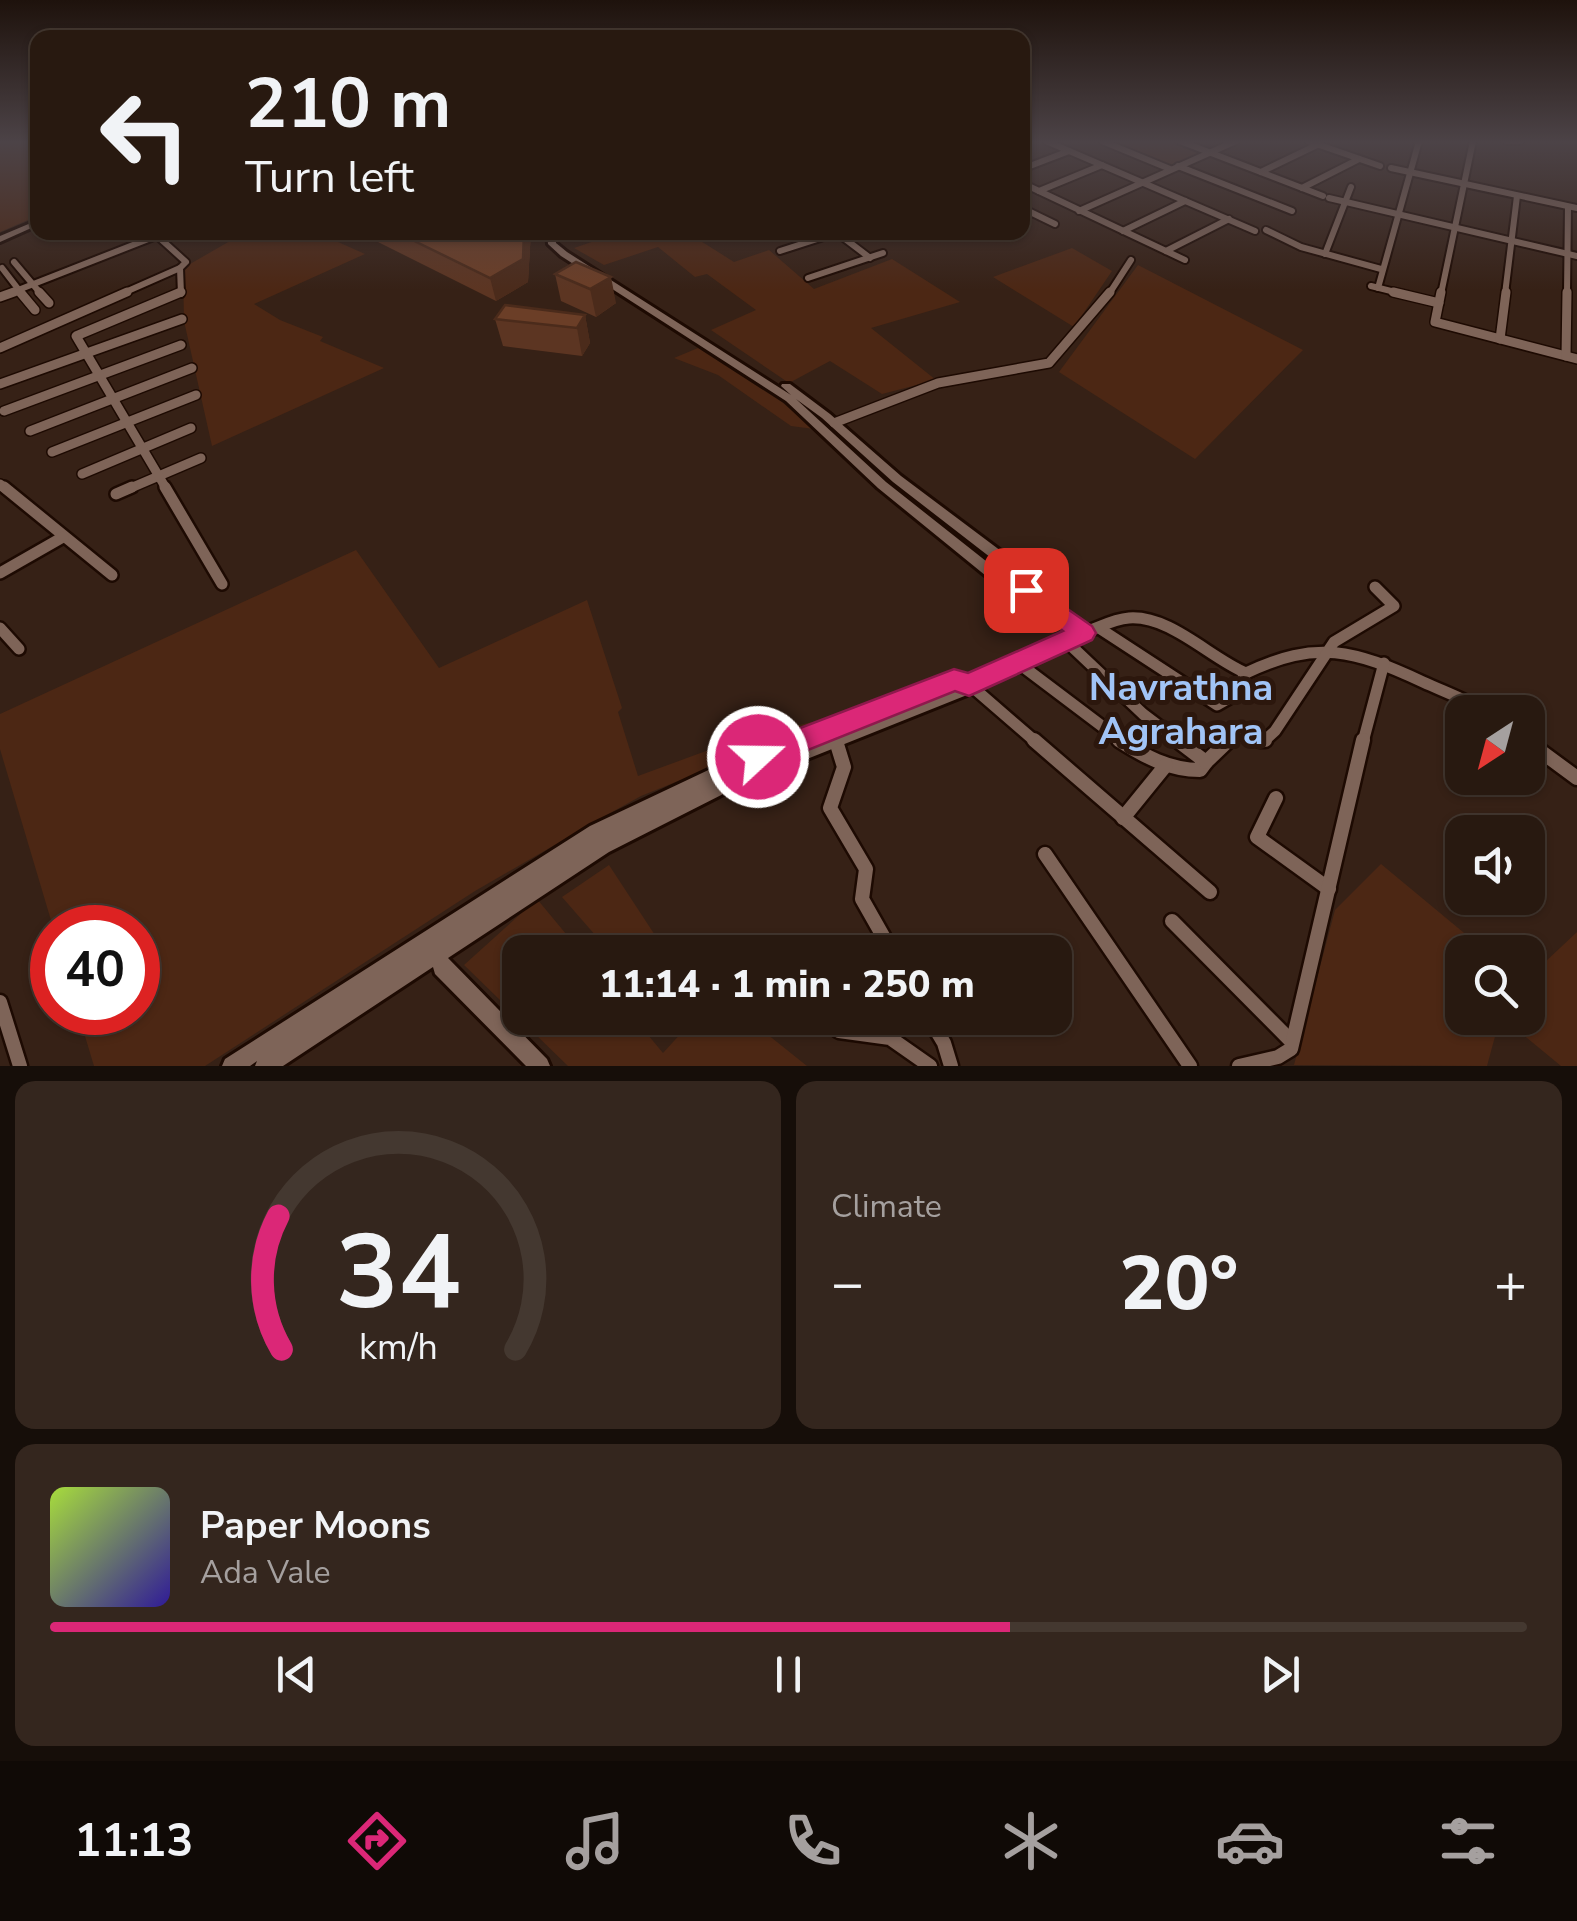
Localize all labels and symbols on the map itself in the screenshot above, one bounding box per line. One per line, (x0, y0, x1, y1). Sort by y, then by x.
pin (984, 548, 1069, 633)
district label: Navrathna Agrahara (1089, 662, 1273, 757)
north arrow (1445, 695, 1545, 795)
position arrow (706, 705, 810, 809)
speed limit sign: 40 (30, 905, 160, 1035)

